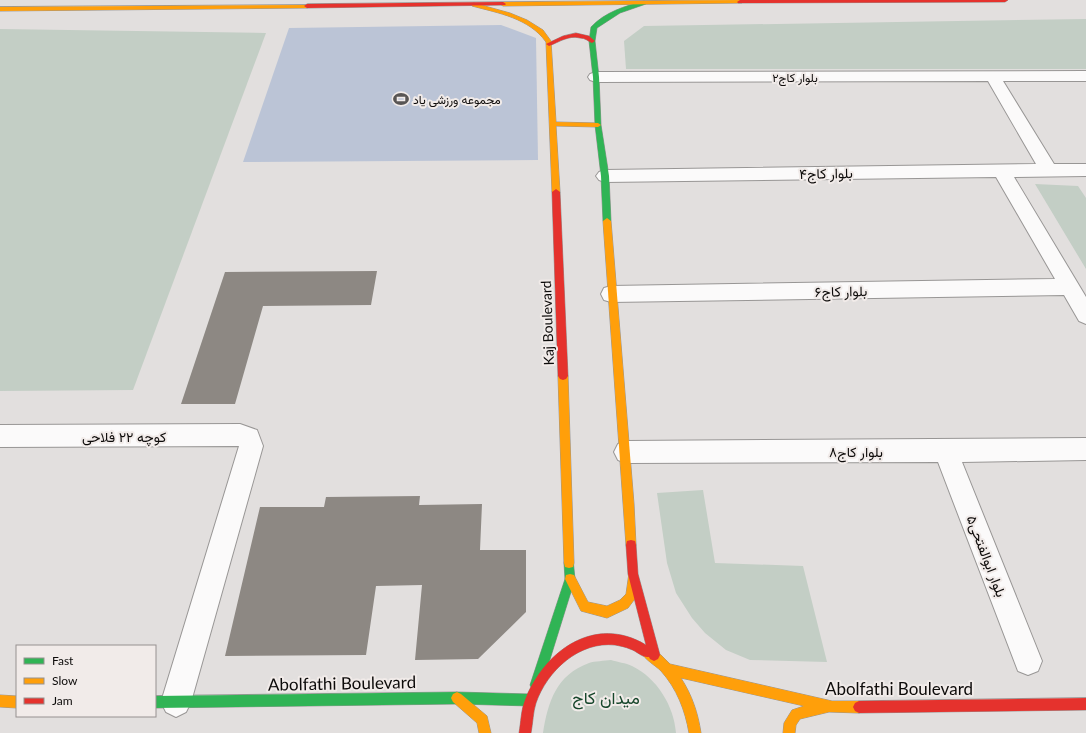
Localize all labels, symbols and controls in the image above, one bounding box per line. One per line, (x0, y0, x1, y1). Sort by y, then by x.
street label: بلوار کاج۲ (772, 70, 818, 87)
sports icon: مجموعه ورزشی یاد (392, 90, 410, 108)
place label: مجموعه ورزشی یاد (413, 92, 501, 108)
street label: بلوار کاج۴ (799, 164, 853, 185)
street label: Kaj Boulevard (537, 280, 557, 366)
street label: بلوار کاج۶ (815, 282, 867, 303)
street label: کوچه ۲۲ فلاحی (82, 428, 166, 447)
street label: بلوار کاج۸ (829, 443, 883, 463)
street label: ۵بلوار ابوالفتحی (963, 513, 1010, 600)
legend (16, 645, 156, 717)
text: Fast (52, 653, 74, 668)
street label: Abolfathi Boulevard (268, 671, 416, 695)
text: Slow (52, 673, 78, 688)
street label: Abolfathi Boulevard (825, 678, 973, 699)
park label: میدان کاج (572, 687, 640, 710)
text: Jam (52, 693, 73, 708)

